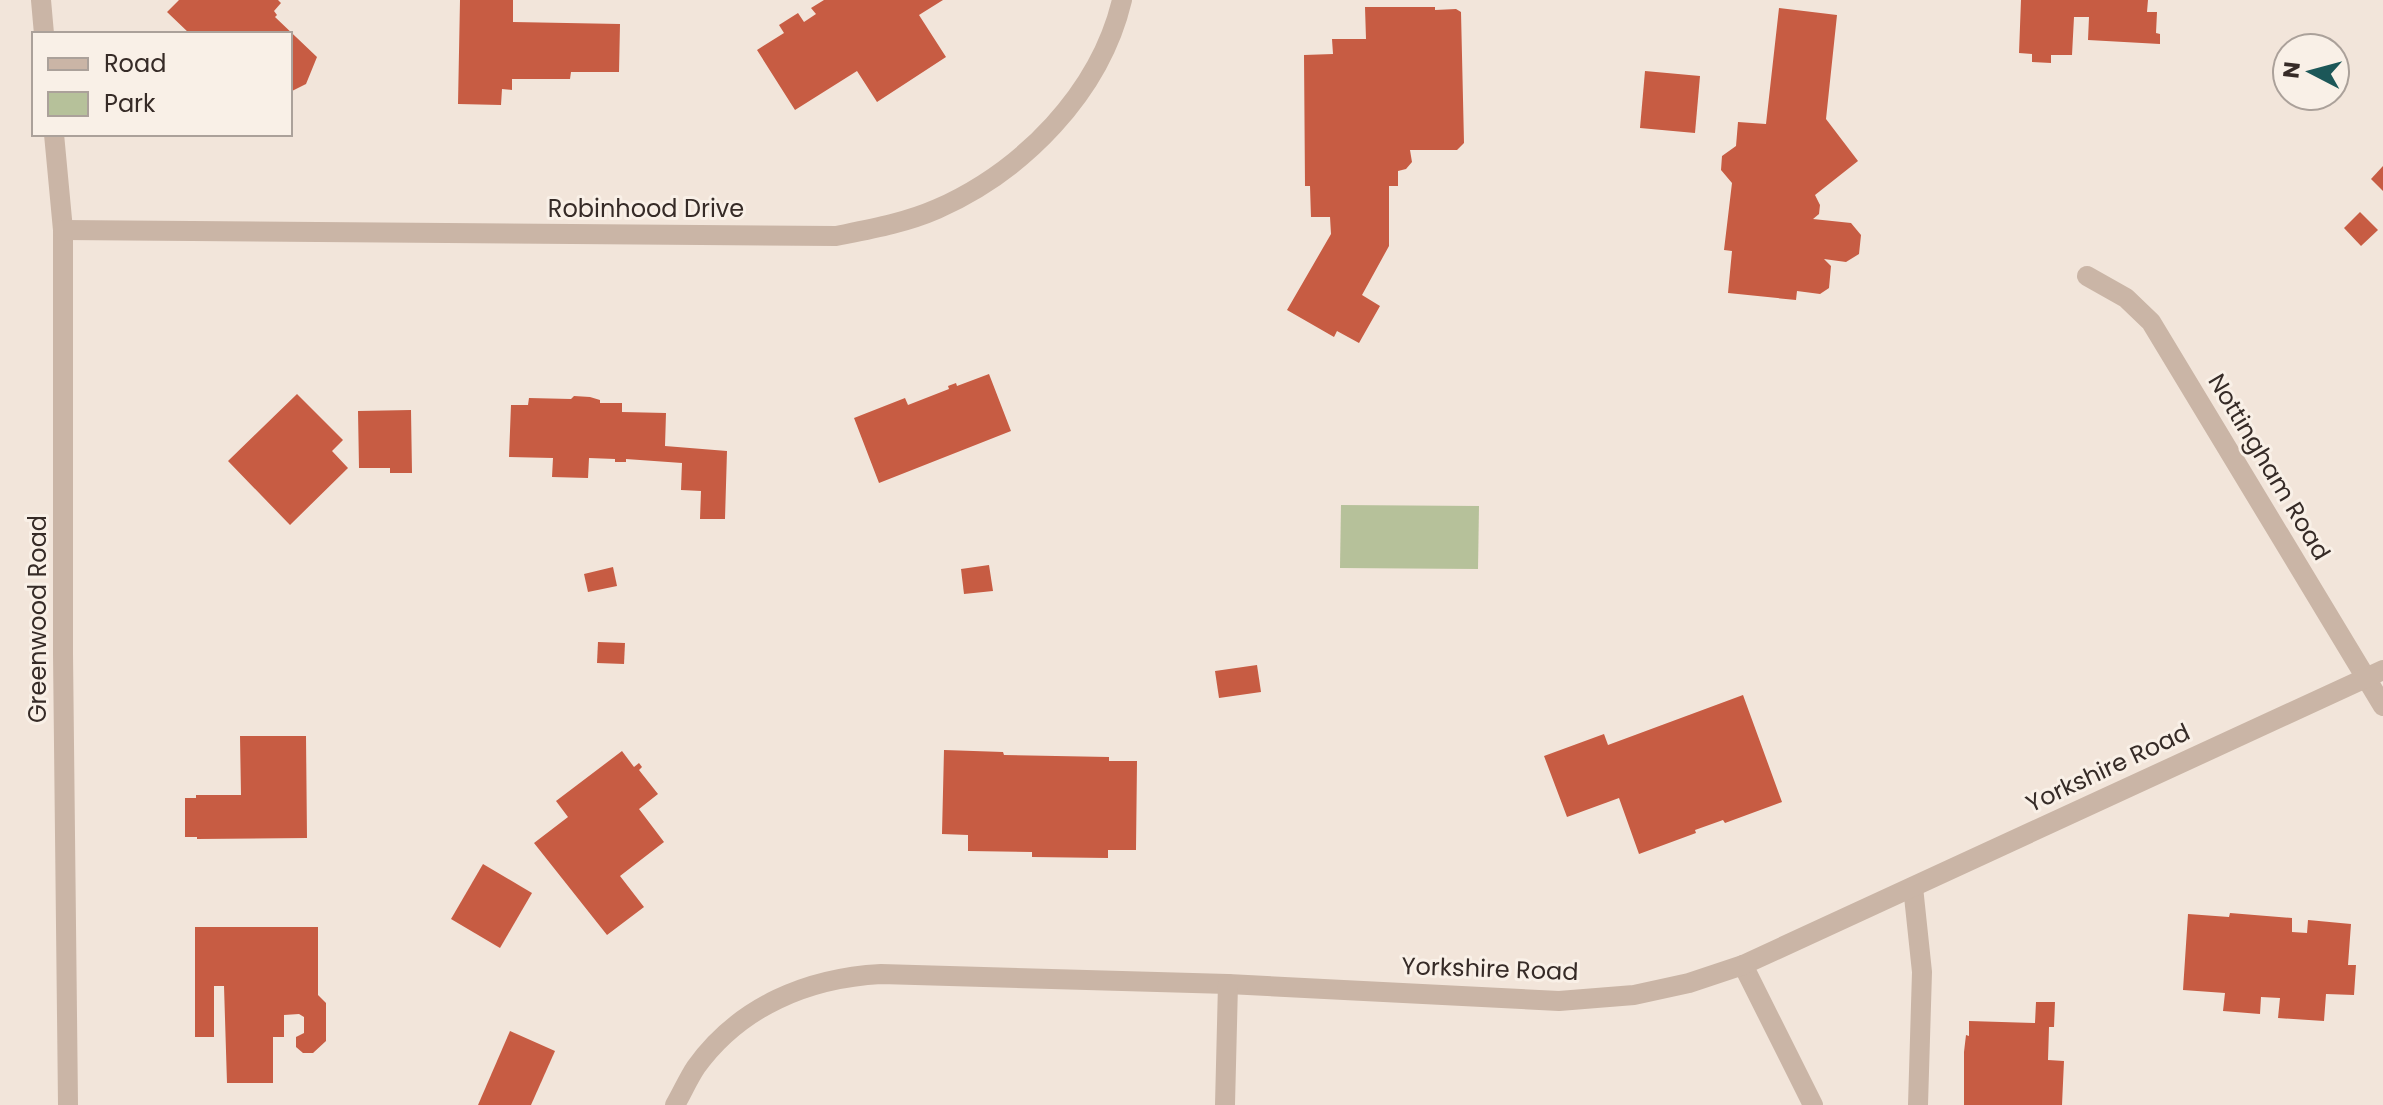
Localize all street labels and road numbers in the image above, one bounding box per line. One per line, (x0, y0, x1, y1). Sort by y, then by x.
street label: Robinhood Drive (548, 192, 744, 225)
street label: Nottingham Road (2201, 367, 2338, 566)
street label: Greenwood Road (21, 515, 54, 723)
street label: Yorkshire Road (2021, 715, 2195, 820)
street label: Yorkshire Road (1401, 949, 1579, 988)

